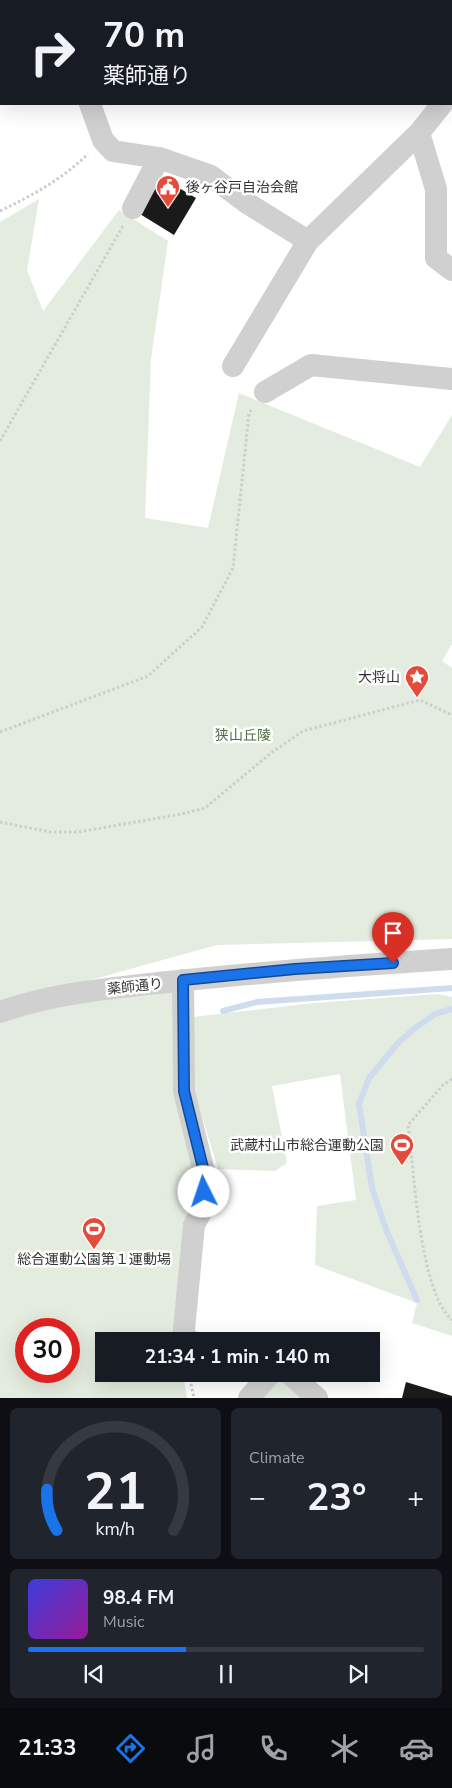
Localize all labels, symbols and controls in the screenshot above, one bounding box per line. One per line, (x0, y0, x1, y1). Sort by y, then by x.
text: 70 m (103, 12, 185, 59)
icon: right (20, 20, 85, 85)
text: 薬師通り (103, 61, 191, 91)
public building icon: 後ヶ谷戸自治会館 (155, 174, 181, 208)
place label: 後ヶ谷戸自治会館 (186, 178, 298, 197)
place icon: 大将山 (404, 664, 430, 698)
place label: 大将山 (358, 668, 400, 687)
park label: 狭山丘陵 (215, 726, 271, 745)
pin (372, 912, 414, 963)
icon: arrive (379, 919, 407, 947)
street label: 薬師通り (106, 974, 164, 999)
sports icon: 武蔵村山市総合運動公園 (389, 1132, 415, 1166)
place label: 武蔵村山市総合運動公園 (230, 1136, 384, 1155)
position arrow (177, 1165, 229, 1217)
sports icon: 総合運動公園第１運動場 (81, 1216, 107, 1250)
place label: 総合運動公園第１運動場 (17, 1250, 171, 1269)
speed limit sign: 30 (15, 1318, 80, 1383)
text: 21:34 · 1 min · 140 m (145, 1344, 330, 1370)
text: Climate (249, 1447, 304, 1469)
text: 21 (84, 1456, 147, 1527)
text: 23° (306, 1472, 367, 1523)
text: − (249, 1479, 266, 1517)
text: + (407, 1479, 424, 1517)
text: km/h (96, 1517, 135, 1541)
text: 98.4 FM (103, 1585, 174, 1611)
text: Music (103, 1611, 144, 1633)
icon: previous (80, 1660, 108, 1688)
icon: pause (212, 1660, 240, 1688)
icon: next (344, 1660, 372, 1688)
icon: directions (113, 1731, 148, 1766)
icon: music (184, 1731, 219, 1766)
icon: phone (256, 1731, 291, 1766)
icon: climate (327, 1731, 362, 1766)
icon: car (399, 1731, 434, 1766)
text: 21:33 (18, 1733, 76, 1763)

